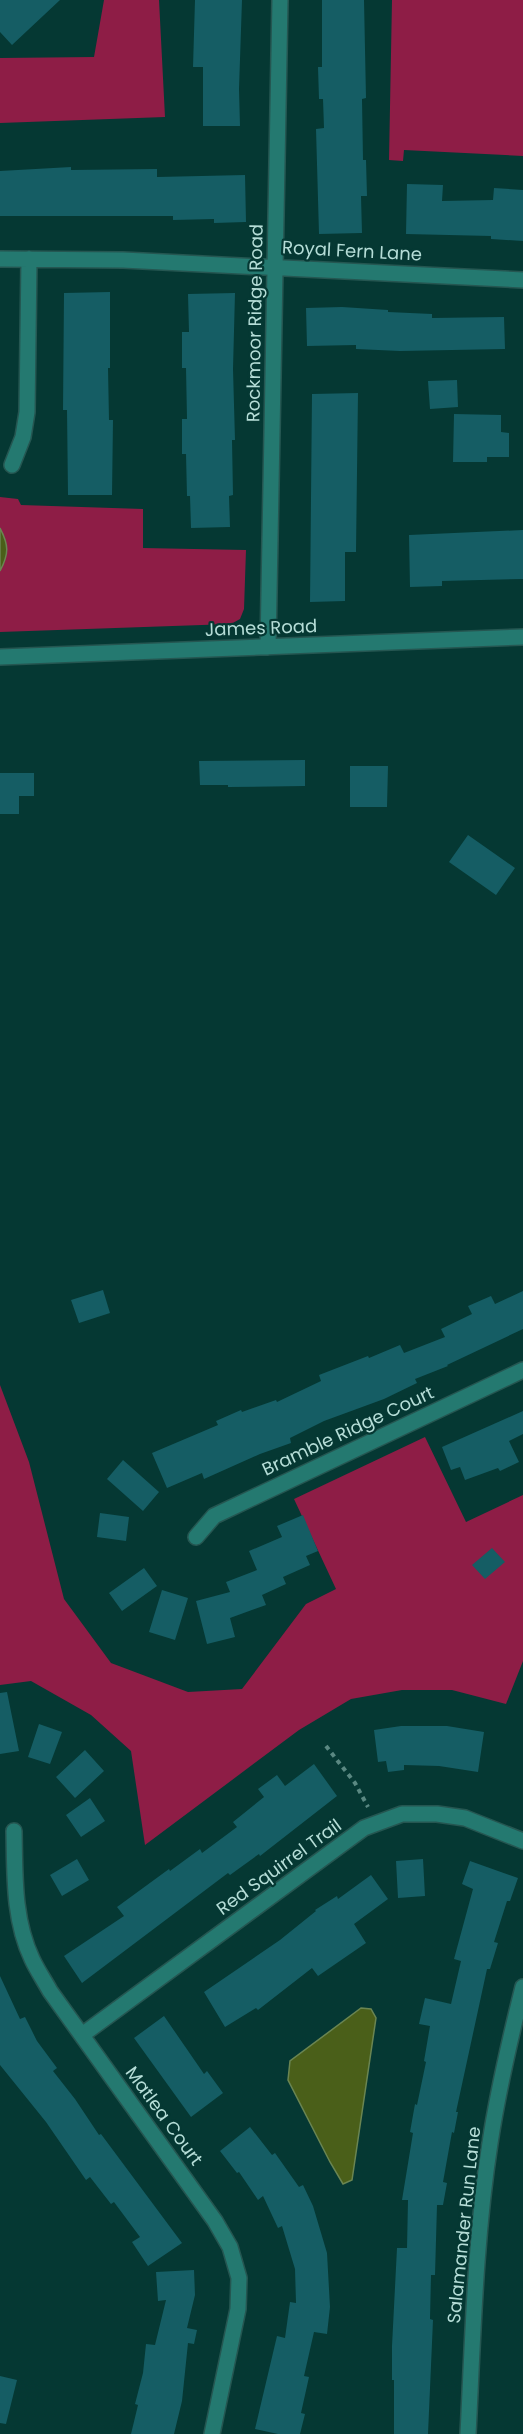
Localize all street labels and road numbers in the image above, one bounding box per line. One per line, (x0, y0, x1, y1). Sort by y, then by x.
street label: Rockmoor Ridge Road (240, 224, 269, 422)
street label: Royal Fern Lane (282, 234, 423, 267)
street label: James Road (204, 613, 318, 642)
street label: Bramble Ridge Court (258, 1380, 438, 1481)
street label: Red Squirrel Trail (211, 1813, 346, 1921)
street label: Matlea Court (120, 2061, 209, 2170)
street label: Salamander Run Lane (441, 2125, 486, 2325)

